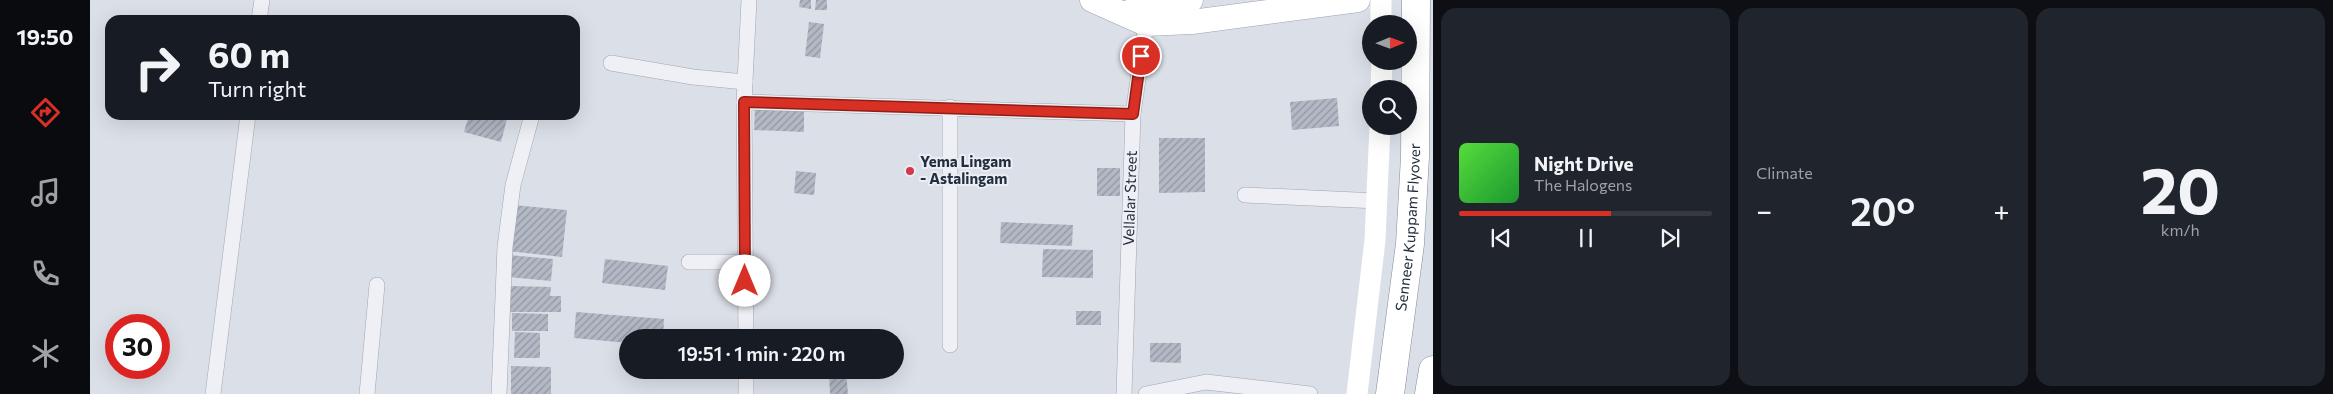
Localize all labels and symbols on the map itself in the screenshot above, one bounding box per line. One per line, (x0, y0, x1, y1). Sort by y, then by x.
north arrow (1362, 15, 1418, 70)
pin (1120, 35, 1162, 77)
street label: Senneer Kuppam Flyover (1391, 143, 1423, 312)
street label: Vellalar Street (1119, 150, 1140, 246)
place label: Yema Lingam - Astalingam (920, 152, 1011, 187)
marker: Yema Lingam - Astalingam (904, 165, 916, 177)
position arrow (718, 254, 770, 306)
speed limit sign: 30 (105, 314, 170, 379)

